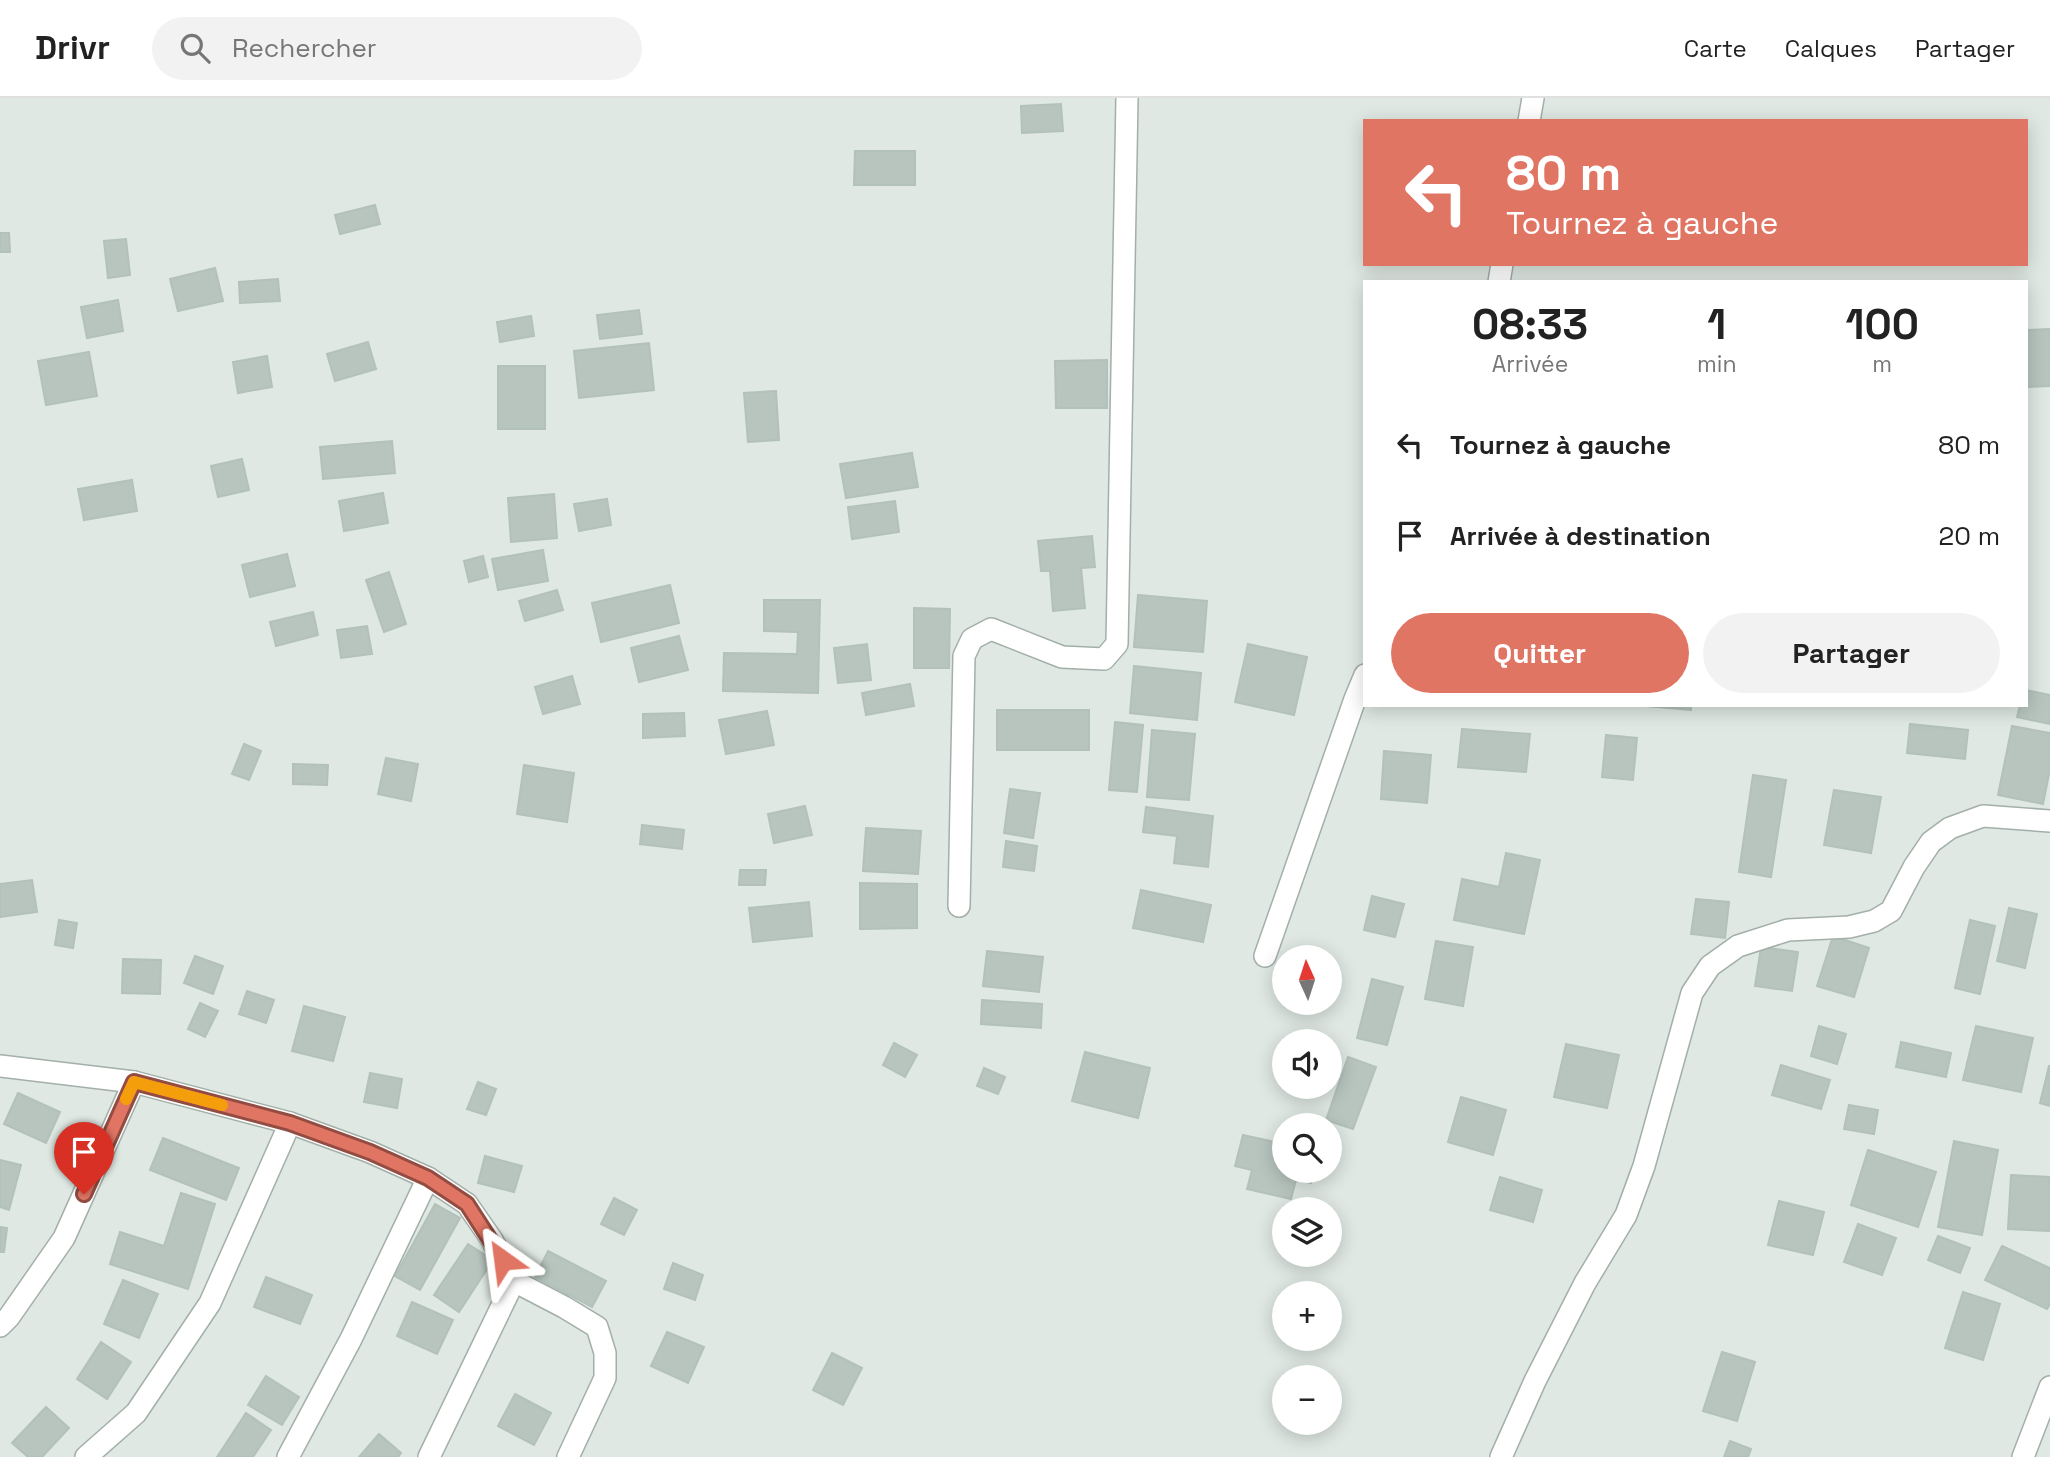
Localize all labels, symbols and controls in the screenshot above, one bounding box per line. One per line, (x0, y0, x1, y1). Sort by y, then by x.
search box (152, 17, 642, 80)
text: Drivr (35, 27, 110, 69)
icon: search (176, 29, 214, 67)
text: Rechercher (232, 31, 377, 65)
text: Carte (1684, 33, 1747, 64)
text: Calques (1785, 33, 1877, 64)
text: Partager (1915, 33, 2015, 64)
text: 80 m (1506, 142, 1621, 204)
icon: left (1391, 147, 1482, 238)
text: Tournez à gauche (1506, 203, 1778, 243)
text: 08:33 (1472, 298, 1588, 351)
text: 1 (1707, 298, 1726, 351)
text: 100 (1846, 298, 1919, 351)
text: Arrivée (1492, 349, 1568, 379)
text: min (1697, 349, 1737, 379)
text: m (1872, 349, 1892, 379)
icon: left (1391, 426, 1429, 464)
text: Tournez à gauche (1450, 428, 1671, 462)
text: 80 m (1938, 428, 2000, 462)
icon: arrive (1391, 517, 1429, 555)
text: Arrivée à destination (1450, 519, 1711, 553)
text: 20 m (1939, 519, 2000, 553)
button: Quitter (1391, 613, 1689, 693)
button: Partager (1703, 613, 2000, 693)
north arrow (1272, 945, 1342, 1015)
map controls (1272, 945, 1342, 1435)
button: sound (1272, 1029, 1342, 1099)
button: search (1272, 1113, 1342, 1183)
pin (54, 1122, 114, 1194)
icon: arrive (65, 1133, 103, 1171)
button: layers (1272, 1197, 1342, 1267)
position arrow (466, 1223, 540, 1297)
button: + (1272, 1281, 1342, 1351)
button: − (1272, 1365, 1342, 1435)

